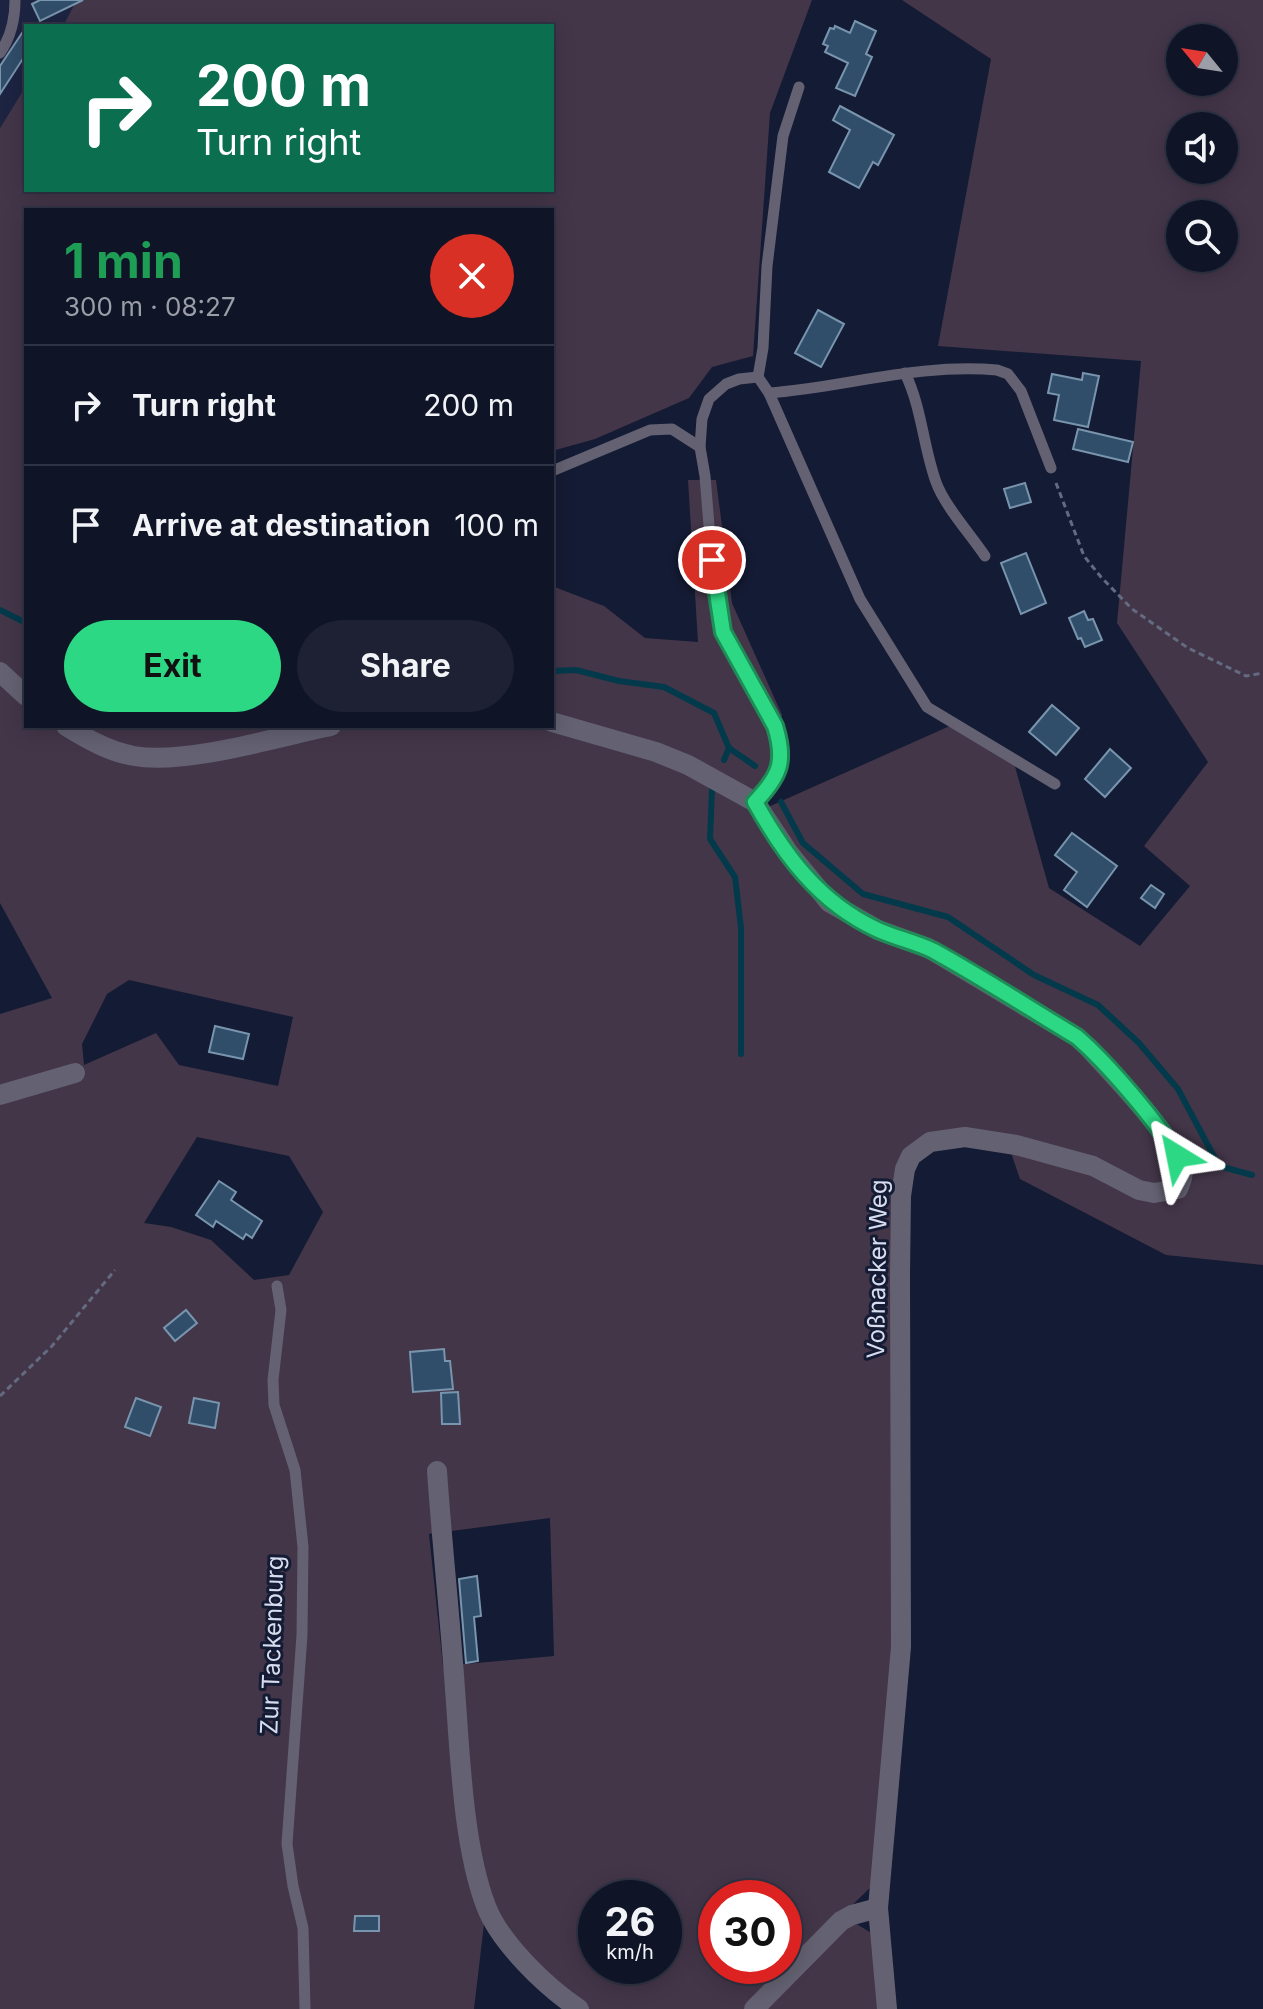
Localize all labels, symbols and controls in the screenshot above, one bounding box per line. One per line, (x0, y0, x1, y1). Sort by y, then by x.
north arrow (1166, 24, 1238, 96)
map controls (1166, 24, 1238, 272)
text: 200 m (196, 52, 371, 120)
icon: right (64, 56, 168, 160)
button: sound (1166, 112, 1238, 184)
text: Turn right (196, 120, 361, 164)
button: search (1166, 200, 1238, 272)
text: 1 min (64, 231, 183, 290)
button: close (430, 234, 514, 318)
text: 300 m · 08:27 (64, 291, 236, 322)
icon: right (64, 383, 108, 427)
text: Turn right (132, 387, 276, 423)
text: 200 m (423, 387, 514, 423)
icon: arrive (64, 503, 108, 547)
text: Arrive at destination (132, 507, 430, 543)
text: 100 m (454, 507, 539, 543)
pin (678, 526, 746, 594)
icon: arrive (690, 538, 734, 582)
button: Exit (64, 620, 281, 712)
button: Share (297, 620, 514, 712)
position arrow (1135, 1114, 1219, 1198)
street label: Voßnacker Weg (861, 1179, 893, 1359)
street label: Zur Tackenburg (254, 1555, 290, 1735)
speed limit sign: 30 (698, 1880, 802, 1984)
text: 26 (604, 1897, 656, 1946)
text: km/h (606, 1940, 654, 1964)

